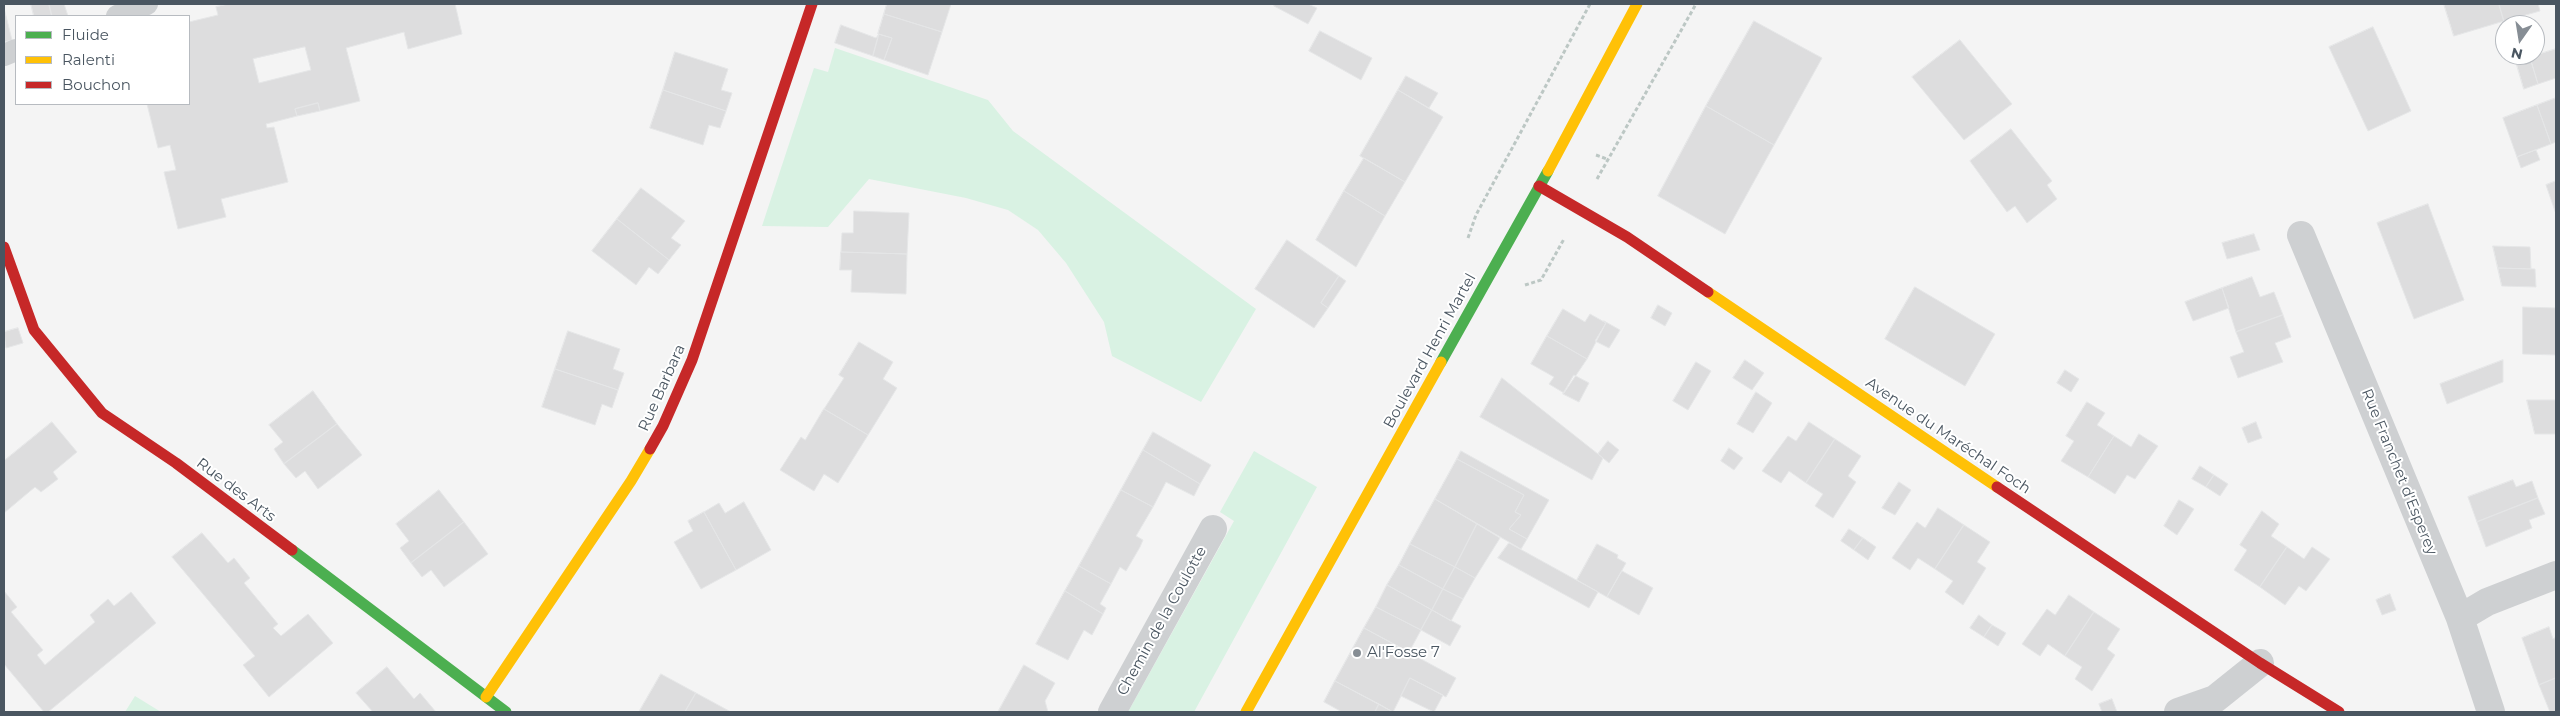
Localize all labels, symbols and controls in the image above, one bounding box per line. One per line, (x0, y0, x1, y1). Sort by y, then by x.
legend (15, 15, 190, 105)
north arrow (2495, 15, 2545, 65)
text: Fluide (62, 25, 109, 44)
text: N (2509, 44, 2524, 64)
text: Ralenti (62, 50, 115, 69)
text: Bouchon (62, 75, 131, 94)
street label: Boulevard Henri Martel (1380, 271, 1480, 431)
street label: Rue Barbara (635, 342, 689, 434)
street label: Avenue du Maréchal Foch (1862, 374, 2034, 498)
street label: Rue Franchet d'Esperey (2357, 386, 2441, 558)
street label: Rue des Arts (193, 454, 279, 526)
street label: Chemin de la Coulotte (1113, 543, 1211, 699)
place label: Al'Fosse 7 (1367, 644, 1440, 662)
marker: Al'Fosse 7 (1351, 647, 1363, 659)

